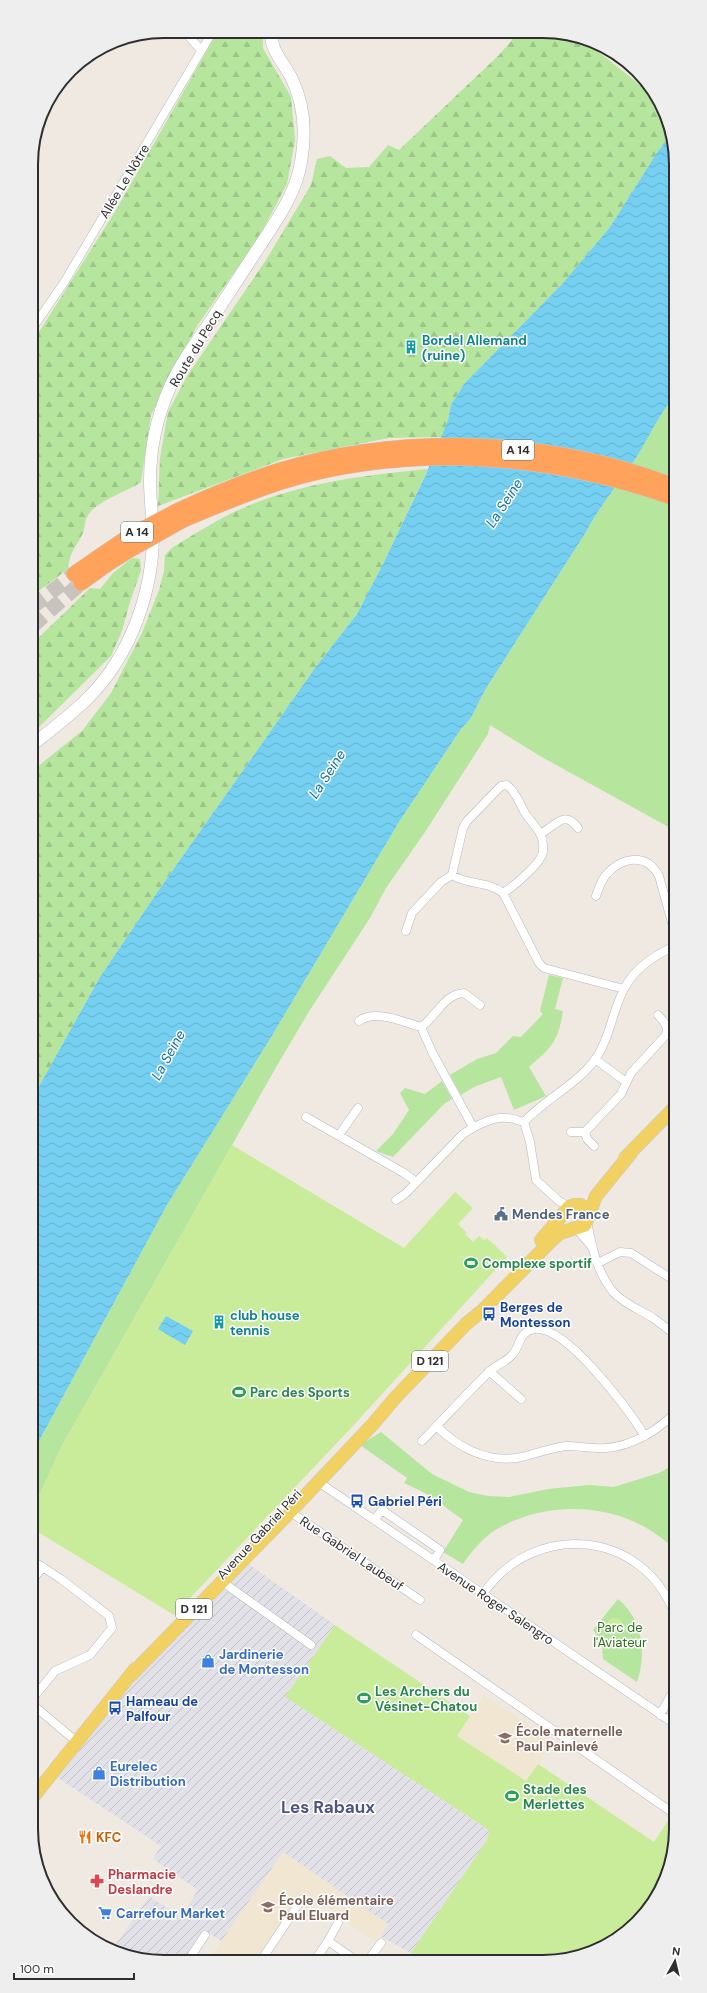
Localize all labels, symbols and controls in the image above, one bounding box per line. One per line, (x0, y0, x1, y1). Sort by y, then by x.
street label: Allée Le Nôtre (96, 141, 153, 221)
street label: Route du Pecq (166, 306, 225, 390)
place label: Bordel Allemand (ruine) (422, 332, 527, 364)
building icon: Bordel Allemand (ruine) (403, 339, 419, 355)
road number: A 14 (502, 440, 534, 460)
water label: La Seine (482, 475, 526, 531)
road number: A 14 (121, 522, 153, 542)
water label: La Seine (305, 746, 349, 802)
water label: La Seine (147, 1027, 189, 1083)
public building icon: Mendes France (493, 1206, 509, 1222)
place label: Mendes France (512, 1206, 610, 1223)
sports icon: Complexe sportif (463, 1255, 479, 1271)
place label: Complexe sportif (482, 1255, 592, 1272)
place label: Berges de Montesson (500, 1299, 571, 1331)
bus stop icon: Berges de Montesson (481, 1306, 497, 1322)
place label: club house tennis (230, 1307, 300, 1339)
building icon: club house tennis (211, 1314, 227, 1330)
road number: D 121 (412, 1351, 448, 1371)
sports icon: Parc des Sports (231, 1384, 247, 1400)
place label: Parc des Sports (250, 1384, 350, 1401)
street label: Avenue Gabriel Péri (213, 1486, 305, 1583)
bus stop icon: Gabriel Péri (349, 1493, 365, 1509)
place label: Gabriel Péri (368, 1493, 442, 1510)
street label: Rue Gabriel Laubeuf (297, 1512, 407, 1595)
street label: Avenue Roger Salengro (434, 1558, 557, 1649)
road number: D 121 (176, 1599, 212, 1619)
park label: Parc de l'Aviateur (593, 1619, 647, 1651)
place label: Jardinerie de Montesson (219, 1646, 309, 1678)
shop icon: Jardinerie de Montesson (200, 1653, 216, 1669)
place label: Les Archers du Vésinet-Chatou (375, 1683, 477, 1715)
sports icon: Les Archers du Vésinet-Chatou (356, 1690, 372, 1706)
place label: Hameau de Palfour (126, 1693, 198, 1725)
bus stop icon: Hameau de Palfour (107, 1700, 123, 1716)
place label: École maternelle Paul Painlevé (516, 1722, 623, 1755)
school or university icon: École maternelle Paul Painlevé (497, 1730, 513, 1746)
place label: Eurelec Distribution (110, 1758, 186, 1790)
shop icon: Eurelec Distribution (91, 1765, 107, 1781)
place label: Stade des Merlettes (523, 1781, 587, 1813)
sports icon: Stade des Merlettes (504, 1788, 520, 1804)
district label: Les Rabaux (281, 1796, 375, 1818)
restaurant icon: KFC (77, 1829, 93, 1845)
place label: KFC (96, 1829, 121, 1846)
place label: Pharmacie Deslandre (108, 1866, 176, 1898)
pharmacy icon: Pharmacie Deslandre (89, 1873, 105, 1889)
place label: École élémentaire Paul Eluard (279, 1891, 394, 1924)
school or university icon: École élémentaire Paul Eluard (260, 1899, 276, 1915)
supermarket icon: Carrefour Market (97, 1905, 113, 1921)
place label: Carrefour Market (116, 1905, 225, 1922)
north arrow (655, 1941, 695, 1981)
text: N (671, 1944, 681, 1959)
scale bar (14, 1955, 134, 1981)
text: 100 m (20, 1961, 54, 1977)

